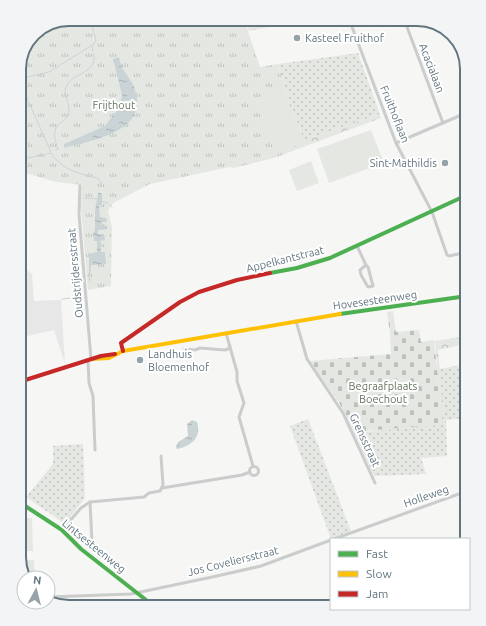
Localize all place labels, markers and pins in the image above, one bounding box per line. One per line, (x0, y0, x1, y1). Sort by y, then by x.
place label: Kasteel Fruithof (305, 32, 385, 44)
marker: Kasteel Fruithof (292, 33, 302, 43)
place label: Sint-Mathildis (370, 157, 437, 169)
marker: Sint-Mathildis (440, 158, 450, 168)
place label: Landhuis Bloemenhof (148, 348, 210, 373)
marker: Landhuis Bloemenhof (135, 355, 145, 365)

